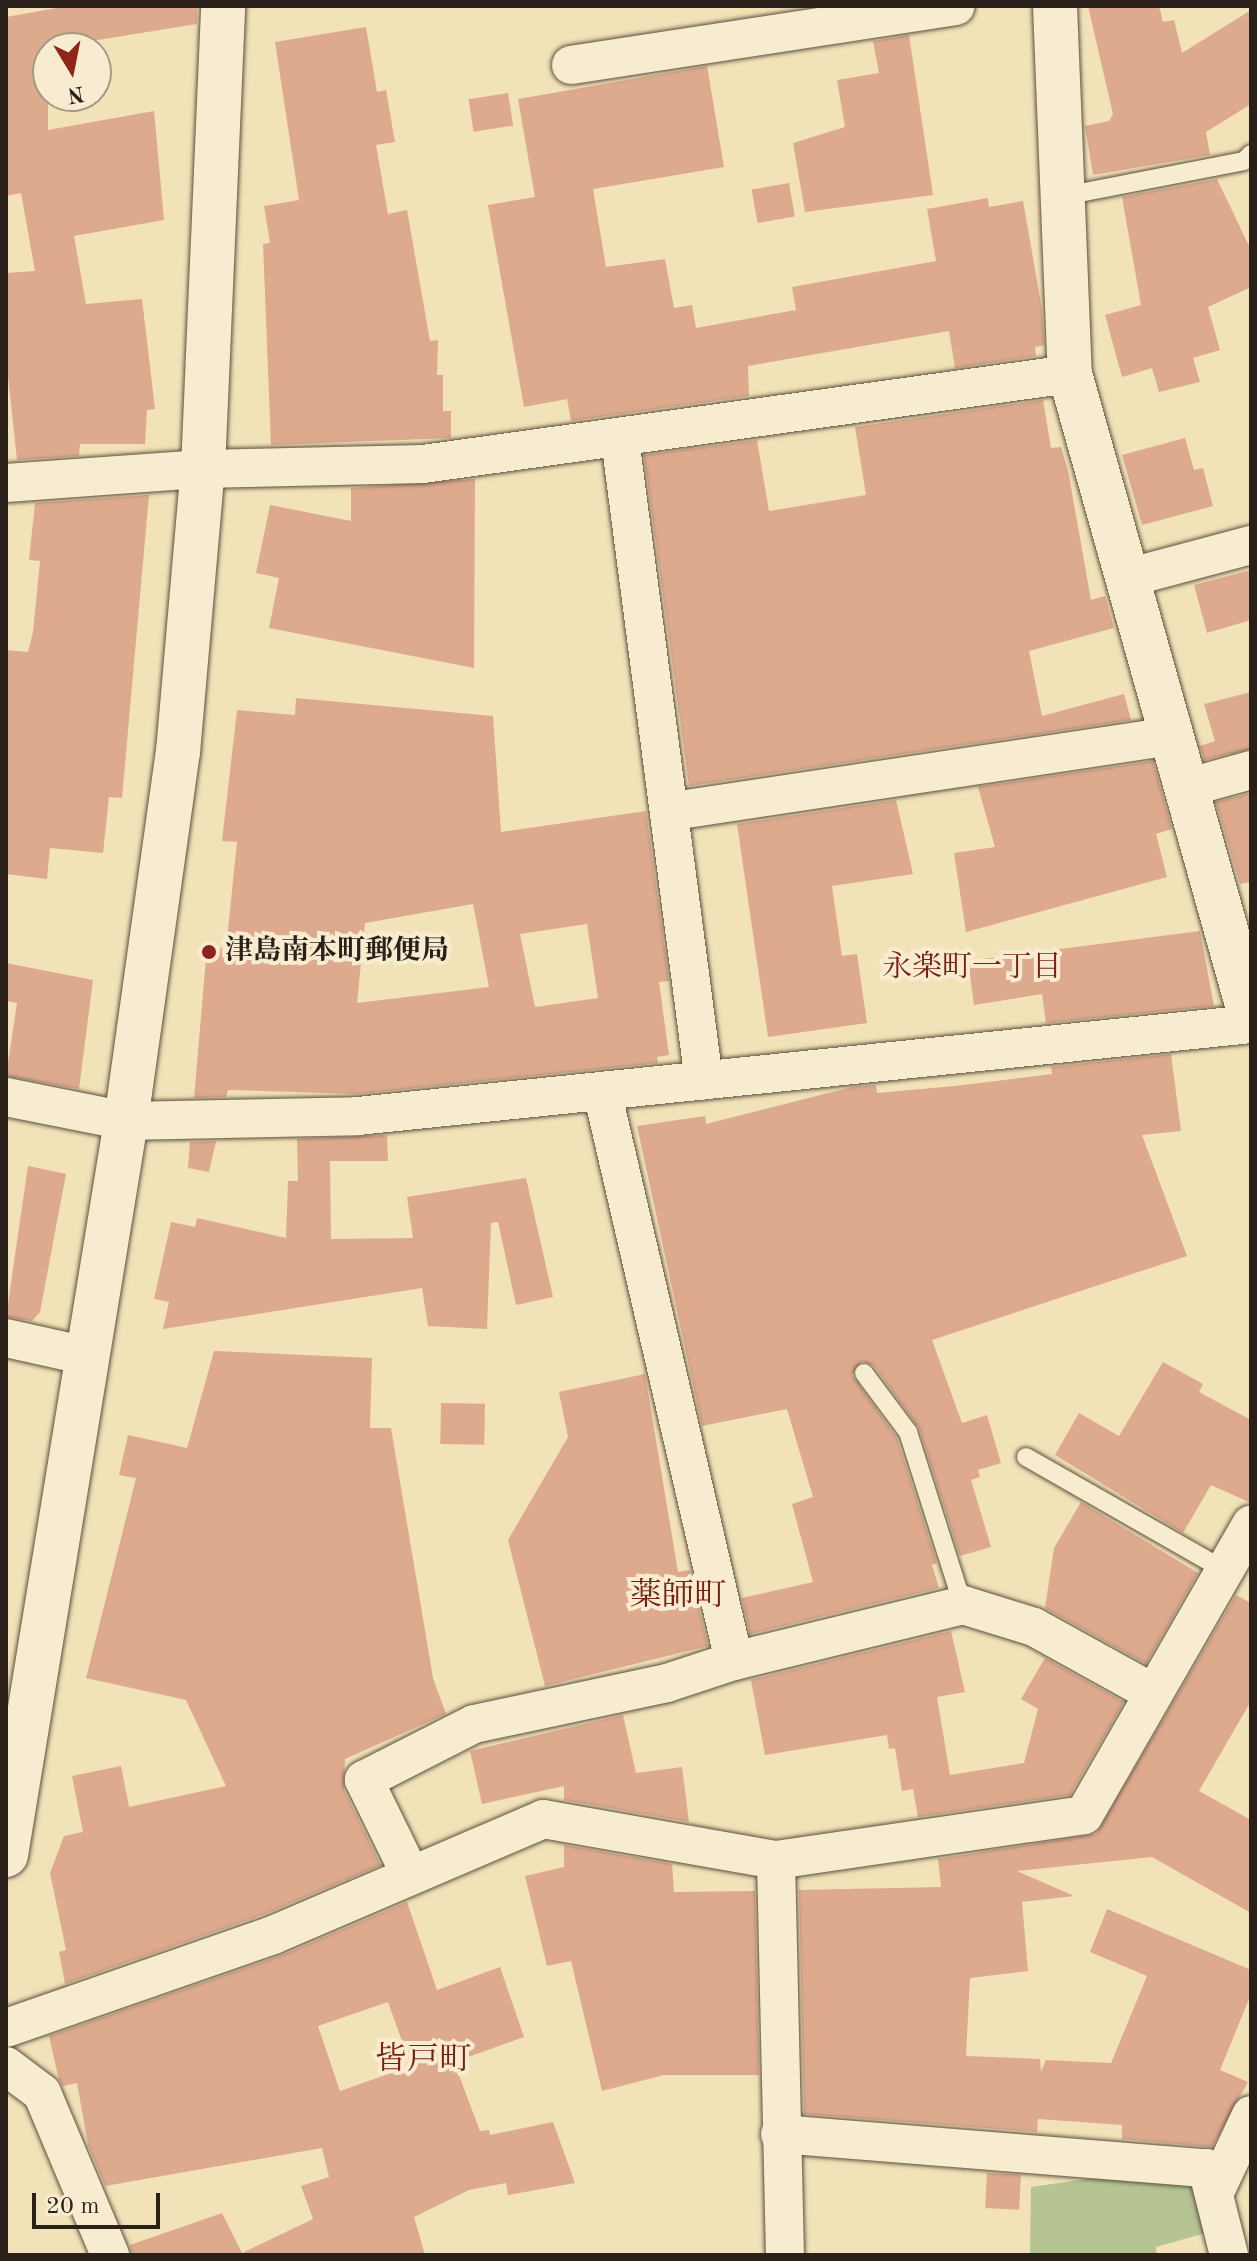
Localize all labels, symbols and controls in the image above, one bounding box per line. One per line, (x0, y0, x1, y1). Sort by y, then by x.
north arrow (32, 32, 112, 112)
text: N (66, 81, 86, 106)
place label: 津島南本町郵便局 (225, 935, 449, 969)
marker: 津島南本町郵便局 (200, 943, 218, 961)
district label: 永楽町一丁目 (882, 950, 1062, 986)
district label: 薬師町 (630, 1578, 726, 1616)
district label: 皆戸町 (375, 2042, 471, 2080)
scale bar (36, 2177, 164, 2227)
text: 20 m (46, 2195, 100, 2219)

